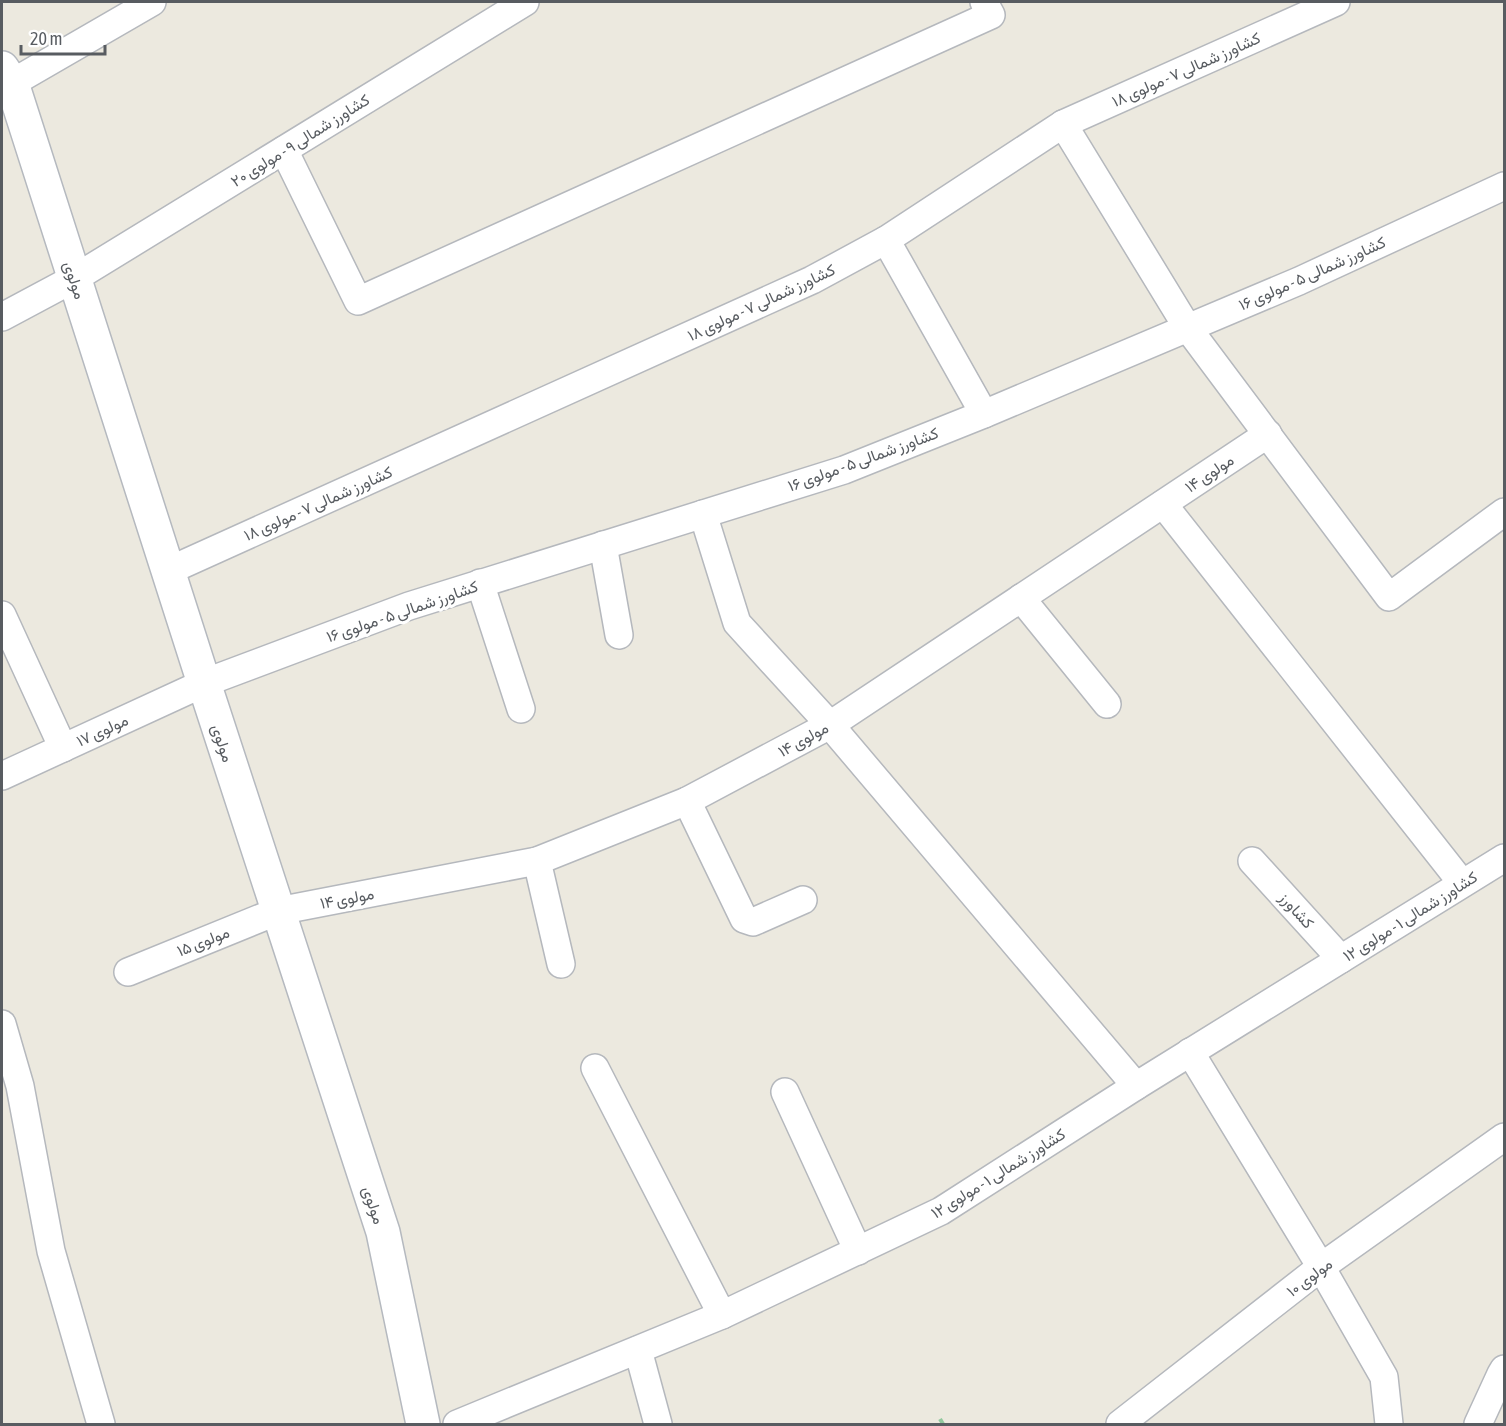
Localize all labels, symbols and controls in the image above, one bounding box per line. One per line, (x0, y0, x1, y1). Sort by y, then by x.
scale bar (21, 18, 105, 56)
text: 20 m (30, 28, 62, 49)
street label: کشاورز شمالی ۷ - مولوی ۱۸ (1109, 28, 1264, 112)
street label: کشاورز شمالی ۹ - مولوی ۲۰ (227, 90, 374, 192)
street label: کشاورز شمالی ۵ - مولوی ۱۶ (1236, 232, 1389, 315)
street label: مولوی (59, 259, 90, 302)
street label: کشاورز شمالی ۷ - مولوی ۱۸ (684, 260, 838, 346)
street label: کشاورز شمالی ۵ - مولوی ۱۶ (785, 423, 942, 497)
street label: مولوی ۱۴ (1181, 450, 1238, 497)
street label: کشاورز شمالی ۷ - مولوی ۱۸ (241, 462, 396, 546)
street label: کشاورز شمالی ۵ - مولوی ۱۶ (324, 577, 481, 647)
street label: مولوی ۱۷ (73, 710, 132, 752)
street label: مولوی ۱۴ (775, 718, 832, 762)
street label: مولوی (207, 722, 238, 765)
street label: کشاورز شمالی ۱ - مولوی ۱۲ (1340, 867, 1481, 966)
street label: مولوی ۱۴ (318, 884, 376, 914)
street label: کشاورز (1274, 887, 1318, 933)
street label: مولوی ۱۵ (174, 922, 233, 961)
street label: کشاورز شمالی ۱ - مولوی ۱۲ (928, 1124, 1069, 1223)
street label: مولوی (358, 1184, 389, 1227)
street label: مولوی ۱۰ (1283, 1254, 1336, 1302)

